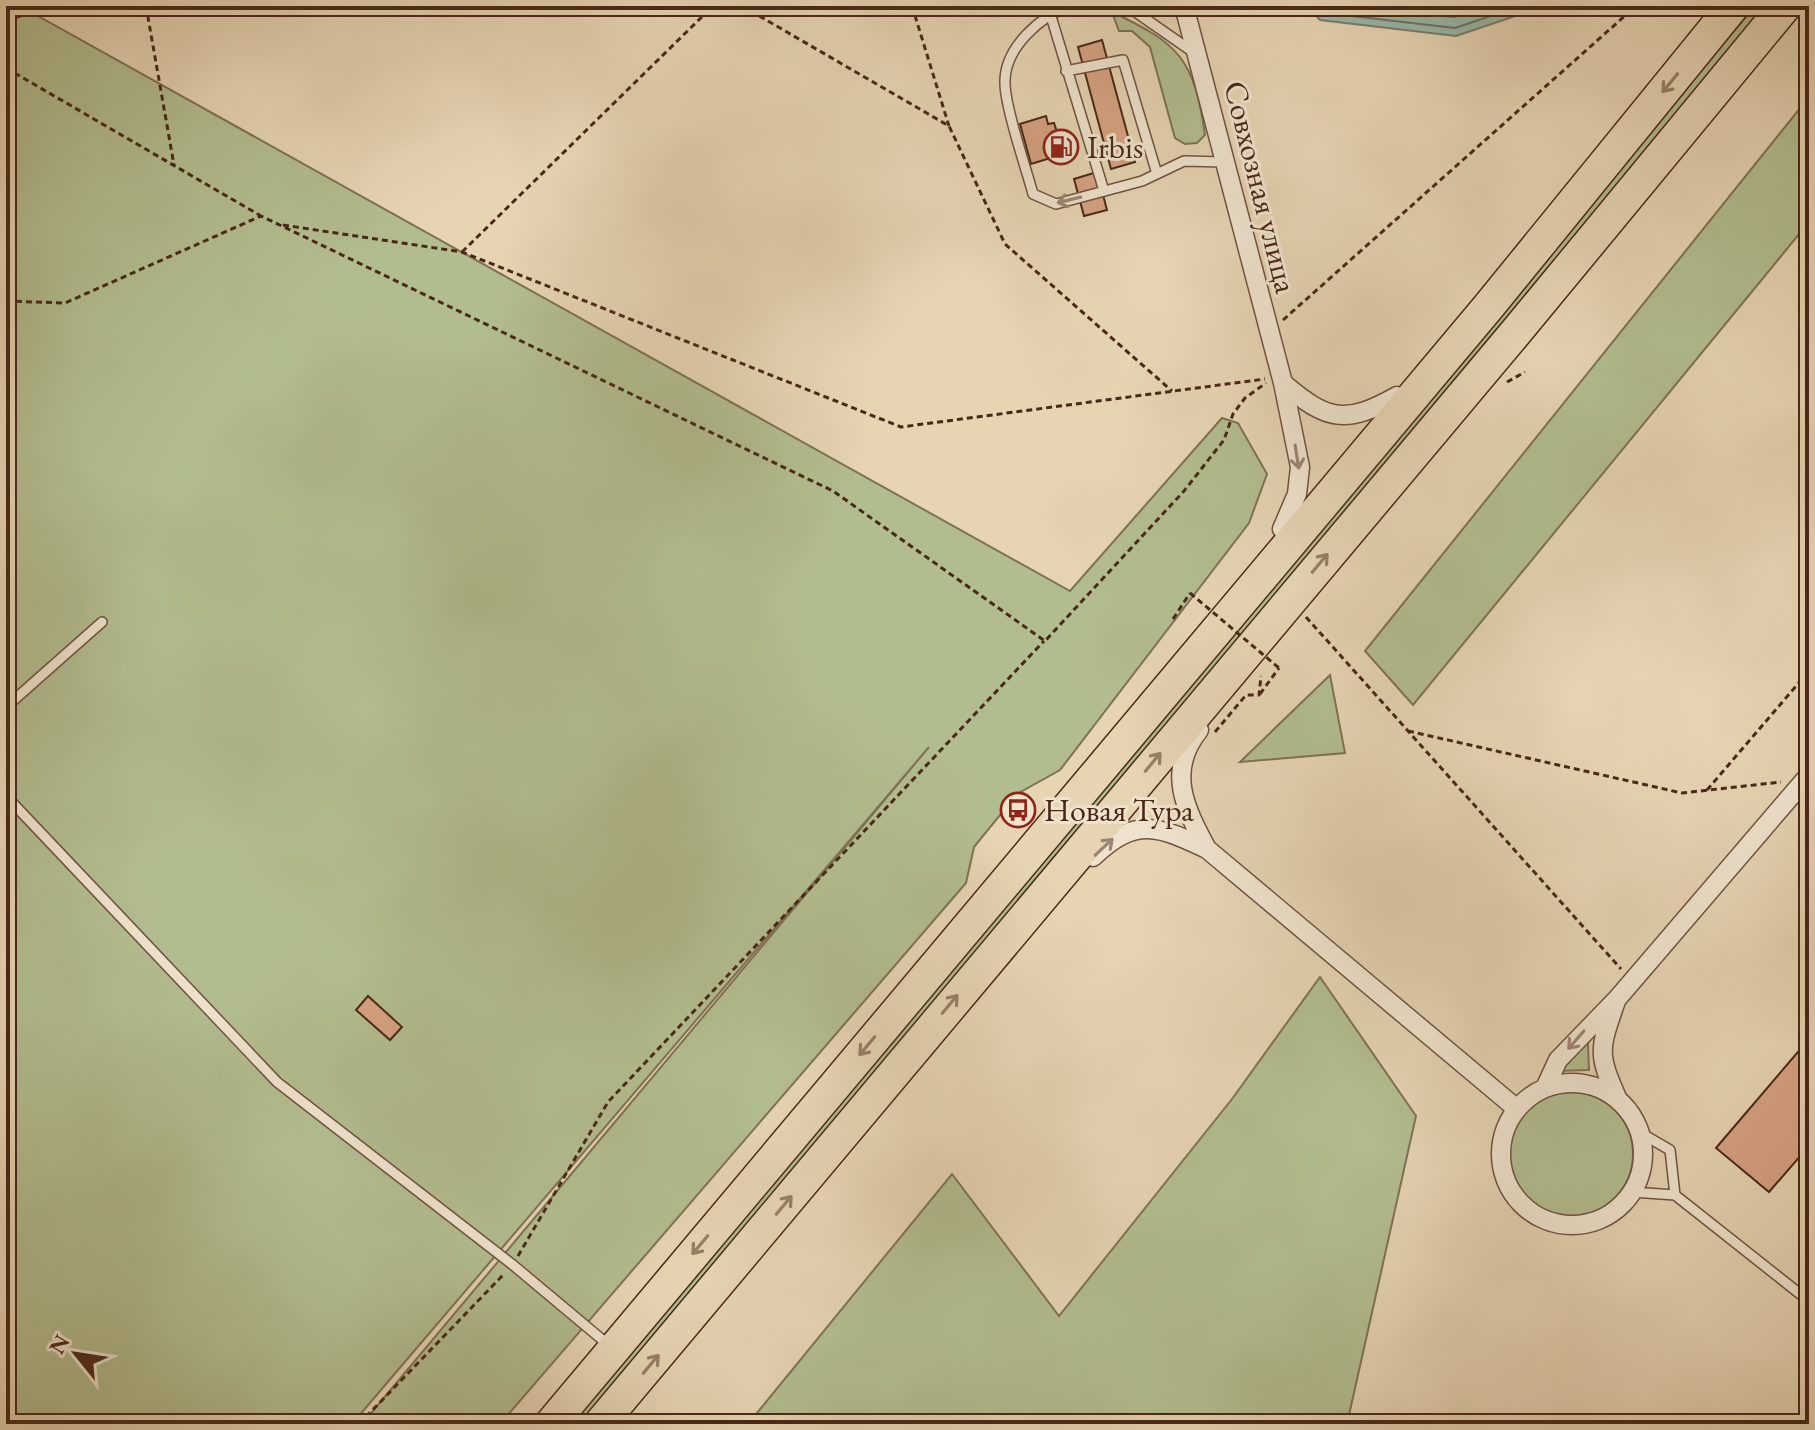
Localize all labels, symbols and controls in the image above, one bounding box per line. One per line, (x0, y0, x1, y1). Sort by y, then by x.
one-way arrow (1661, 72, 1679, 93)
street label: Совхозная улица (1214, 77, 1308, 298)
place label: Irbis (1087, 126, 1143, 168)
fuel station icon: Irbis (1042, 128, 1080, 166)
one-way arrow (1056, 194, 1082, 209)
one-way arrow (1290, 444, 1305, 469)
one-way arrow (1311, 553, 1329, 574)
one-way arrow (1144, 752, 1162, 773)
place label: Новая Тура (1044, 789, 1194, 831)
bus stop icon: Новая Тура (999, 791, 1037, 829)
one-way arrow (1094, 837, 1114, 856)
one-way arrow (941, 994, 959, 1015)
one-way arrow (1567, 1029, 1585, 1049)
one-way arrow (858, 1035, 876, 1055)
one-way arrow (775, 1195, 793, 1215)
one-way arrow (691, 1234, 709, 1255)
north arrow (36, 1314, 116, 1394)
text: N (42, 1329, 76, 1359)
one-way arrow (642, 1355, 660, 1375)

